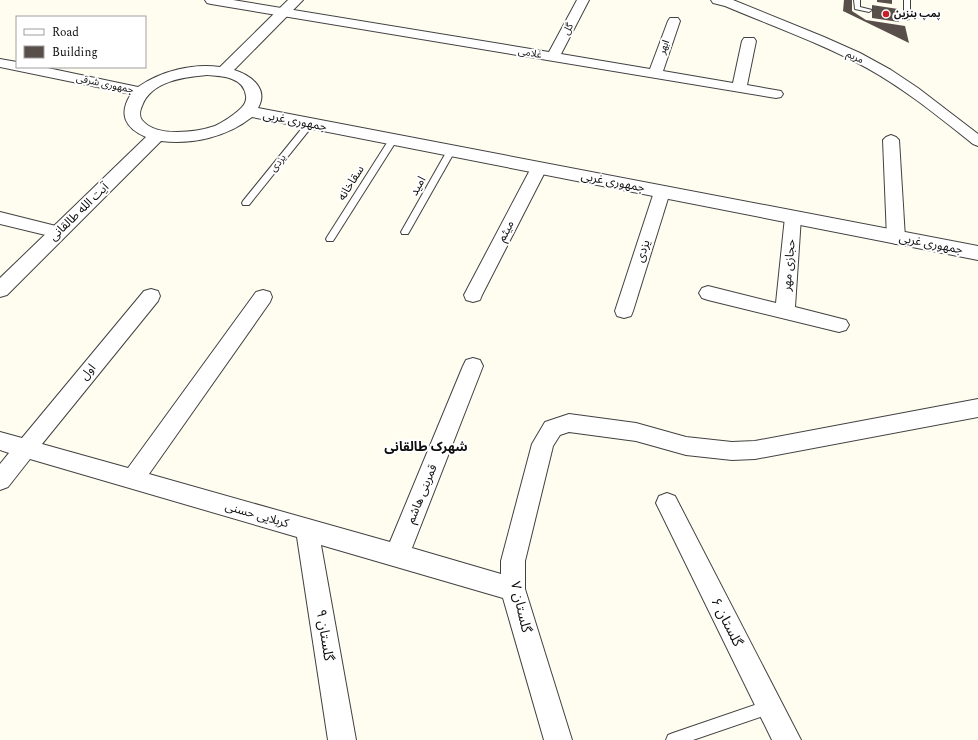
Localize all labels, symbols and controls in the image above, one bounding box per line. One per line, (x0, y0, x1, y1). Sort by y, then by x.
place label: پمپ بنزین (894, 6, 941, 22)
marker: پمپ بنزین (881, 9, 891, 19)
legend (16, 16, 146, 68)
street label: گل (558, 19, 578, 38)
text: Road (52, 23, 79, 42)
street label: ابهر (654, 38, 674, 57)
text: Building (52, 43, 98, 62)
street label: غلامی (517, 43, 543, 63)
street label: مریم (844, 46, 866, 68)
street label: جمهوری شرقی (75, 70, 135, 98)
street label: جمهوری غربی (261, 105, 329, 137)
street label: یزدی (266, 151, 290, 175)
street label: سقاخانه (333, 162, 369, 204)
street label: جمهوری غربی (579, 166, 647, 198)
street label: امید (405, 173, 431, 199)
street label: آیت الله طالقانی (45, 178, 114, 246)
street label: میثم (493, 217, 519, 245)
street label: جمهوری غربی (897, 228, 965, 260)
street label: یزدی (630, 237, 656, 265)
street label: حجازی مهر (777, 238, 801, 293)
street label: اول (75, 359, 101, 384)
district label: شهرک طالقانی (384, 437, 468, 457)
street label: قمربنی هاشم (402, 462, 442, 526)
street label: کربلایی حسنی (223, 497, 292, 533)
street label: گلستان ۷ (505, 579, 537, 635)
street label: گلستان ۶ (706, 594, 748, 650)
street label: گلستان ۹ (311, 608, 339, 663)

